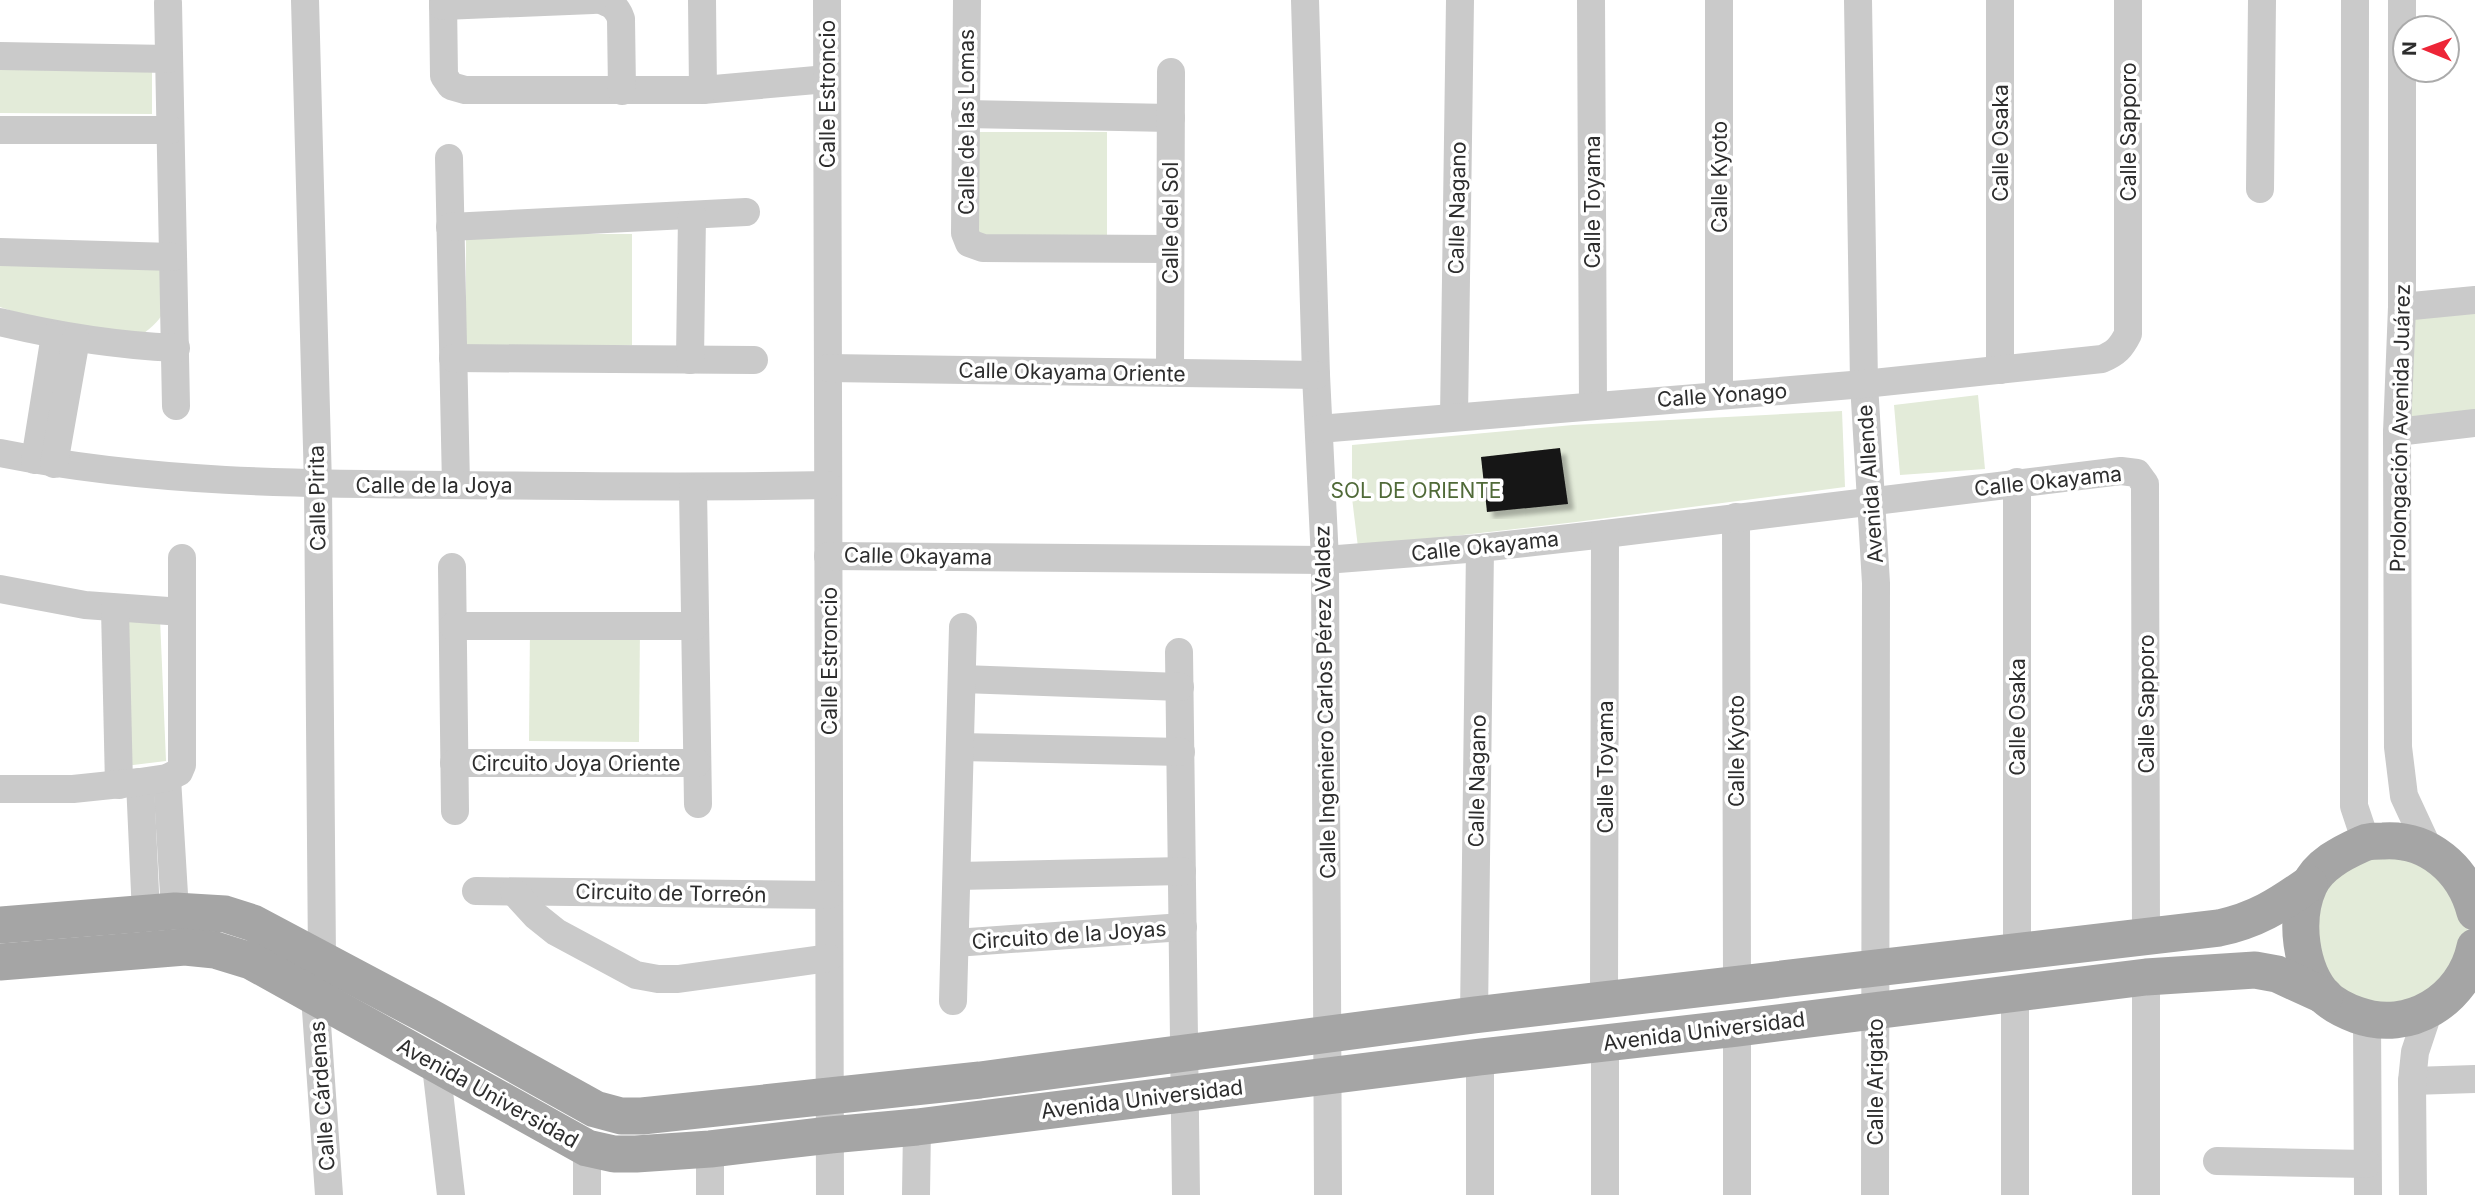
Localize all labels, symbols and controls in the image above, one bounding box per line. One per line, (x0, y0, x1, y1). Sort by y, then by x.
north arrow (2391, 14, 2461, 84)
street label: Calle Estroncio (815, 20, 840, 168)
street label: Calle de las Lomas (954, 29, 979, 215)
text: N (2398, 41, 2421, 56)
street label: Calle Sapporo (2116, 62, 2141, 202)
street label: Calle Osaka (1988, 84, 2013, 202)
street label: Calle Kyoto (1707, 121, 1732, 233)
street label: Calle Toyama (1580, 135, 1605, 269)
street label: Calle Nagano (1443, 141, 1471, 275)
street label: Calle del Sol (1158, 162, 1183, 284)
street label: Prolongación Avenida Juárez (2385, 284, 2415, 572)
street label: Calle Okayama Oriente (958, 358, 1186, 386)
street label: Calle Yonago (1656, 378, 1788, 412)
street label: Avenida Allende (1852, 404, 1888, 564)
street label: Calle Pirita (304, 445, 330, 551)
street label: Calle Okayama (1973, 461, 2123, 501)
street label: Calle de la Joya (356, 473, 512, 498)
park label: SOL DE ORIENTE (1331, 478, 1501, 503)
street label: Calle Ingeniero Carlos Pérez Valdez (1309, 525, 1341, 879)
street label: Calle Okayama (1410, 526, 1560, 566)
street label: Calle Okayama (844, 542, 992, 570)
street label: Calle Estroncio (817, 587, 842, 735)
street label: Calle Sapporo (2134, 634, 2159, 774)
street label: Calle Osaka (2005, 658, 2030, 776)
street label: Calle Kyoto (1724, 695, 1749, 807)
street label: Calle Toyama (1593, 700, 1618, 834)
street label: Calle Nagano (1463, 714, 1491, 848)
street label: Circuito Joya Oriente (471, 751, 681, 776)
street label: Circuito de Torreón (575, 879, 767, 907)
street label: Circuito de la Joyas (971, 916, 1167, 954)
street label: Avenida Universidad (1602, 1006, 1806, 1056)
street label: Calle Arigato (1863, 1018, 1888, 1146)
street label: Calle Cárdenas (304, 1020, 340, 1172)
street label: Avenida Universidad (393, 1033, 583, 1153)
street label: Avenida Universidad (1040, 1074, 1244, 1124)

